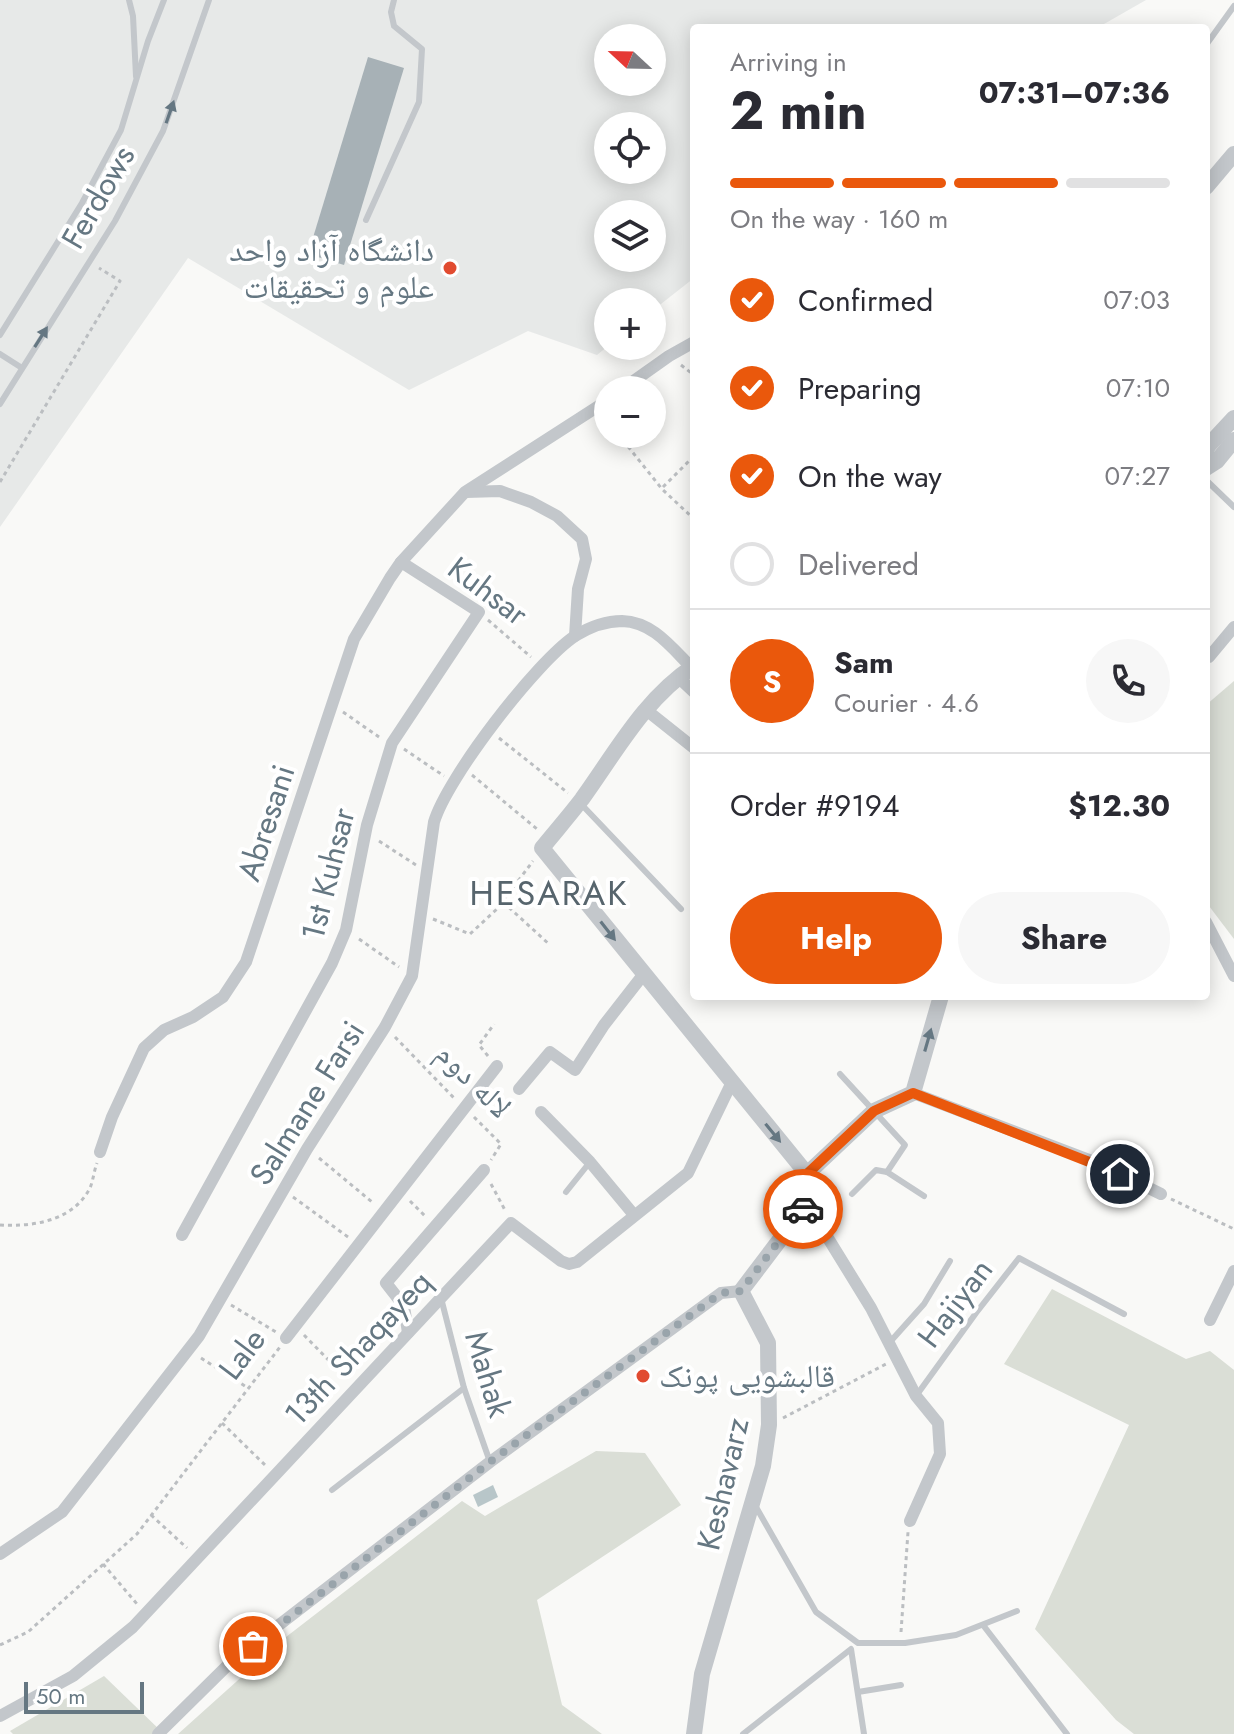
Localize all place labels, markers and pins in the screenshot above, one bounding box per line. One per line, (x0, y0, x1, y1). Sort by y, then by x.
place label: دانشگاه آزاد واحد علوم و تحقیقات (229, 227, 434, 310)
marker: دانشگاه آزاد واحد علوم و تحقیقات (441, 259, 459, 277)
pin (1086, 1140, 1154, 1208)
place label: قالبشویی پونک (659, 1353, 835, 1399)
marker: قالبشویی پونک (634, 1367, 652, 1385)
pin (219, 1612, 287, 1680)

